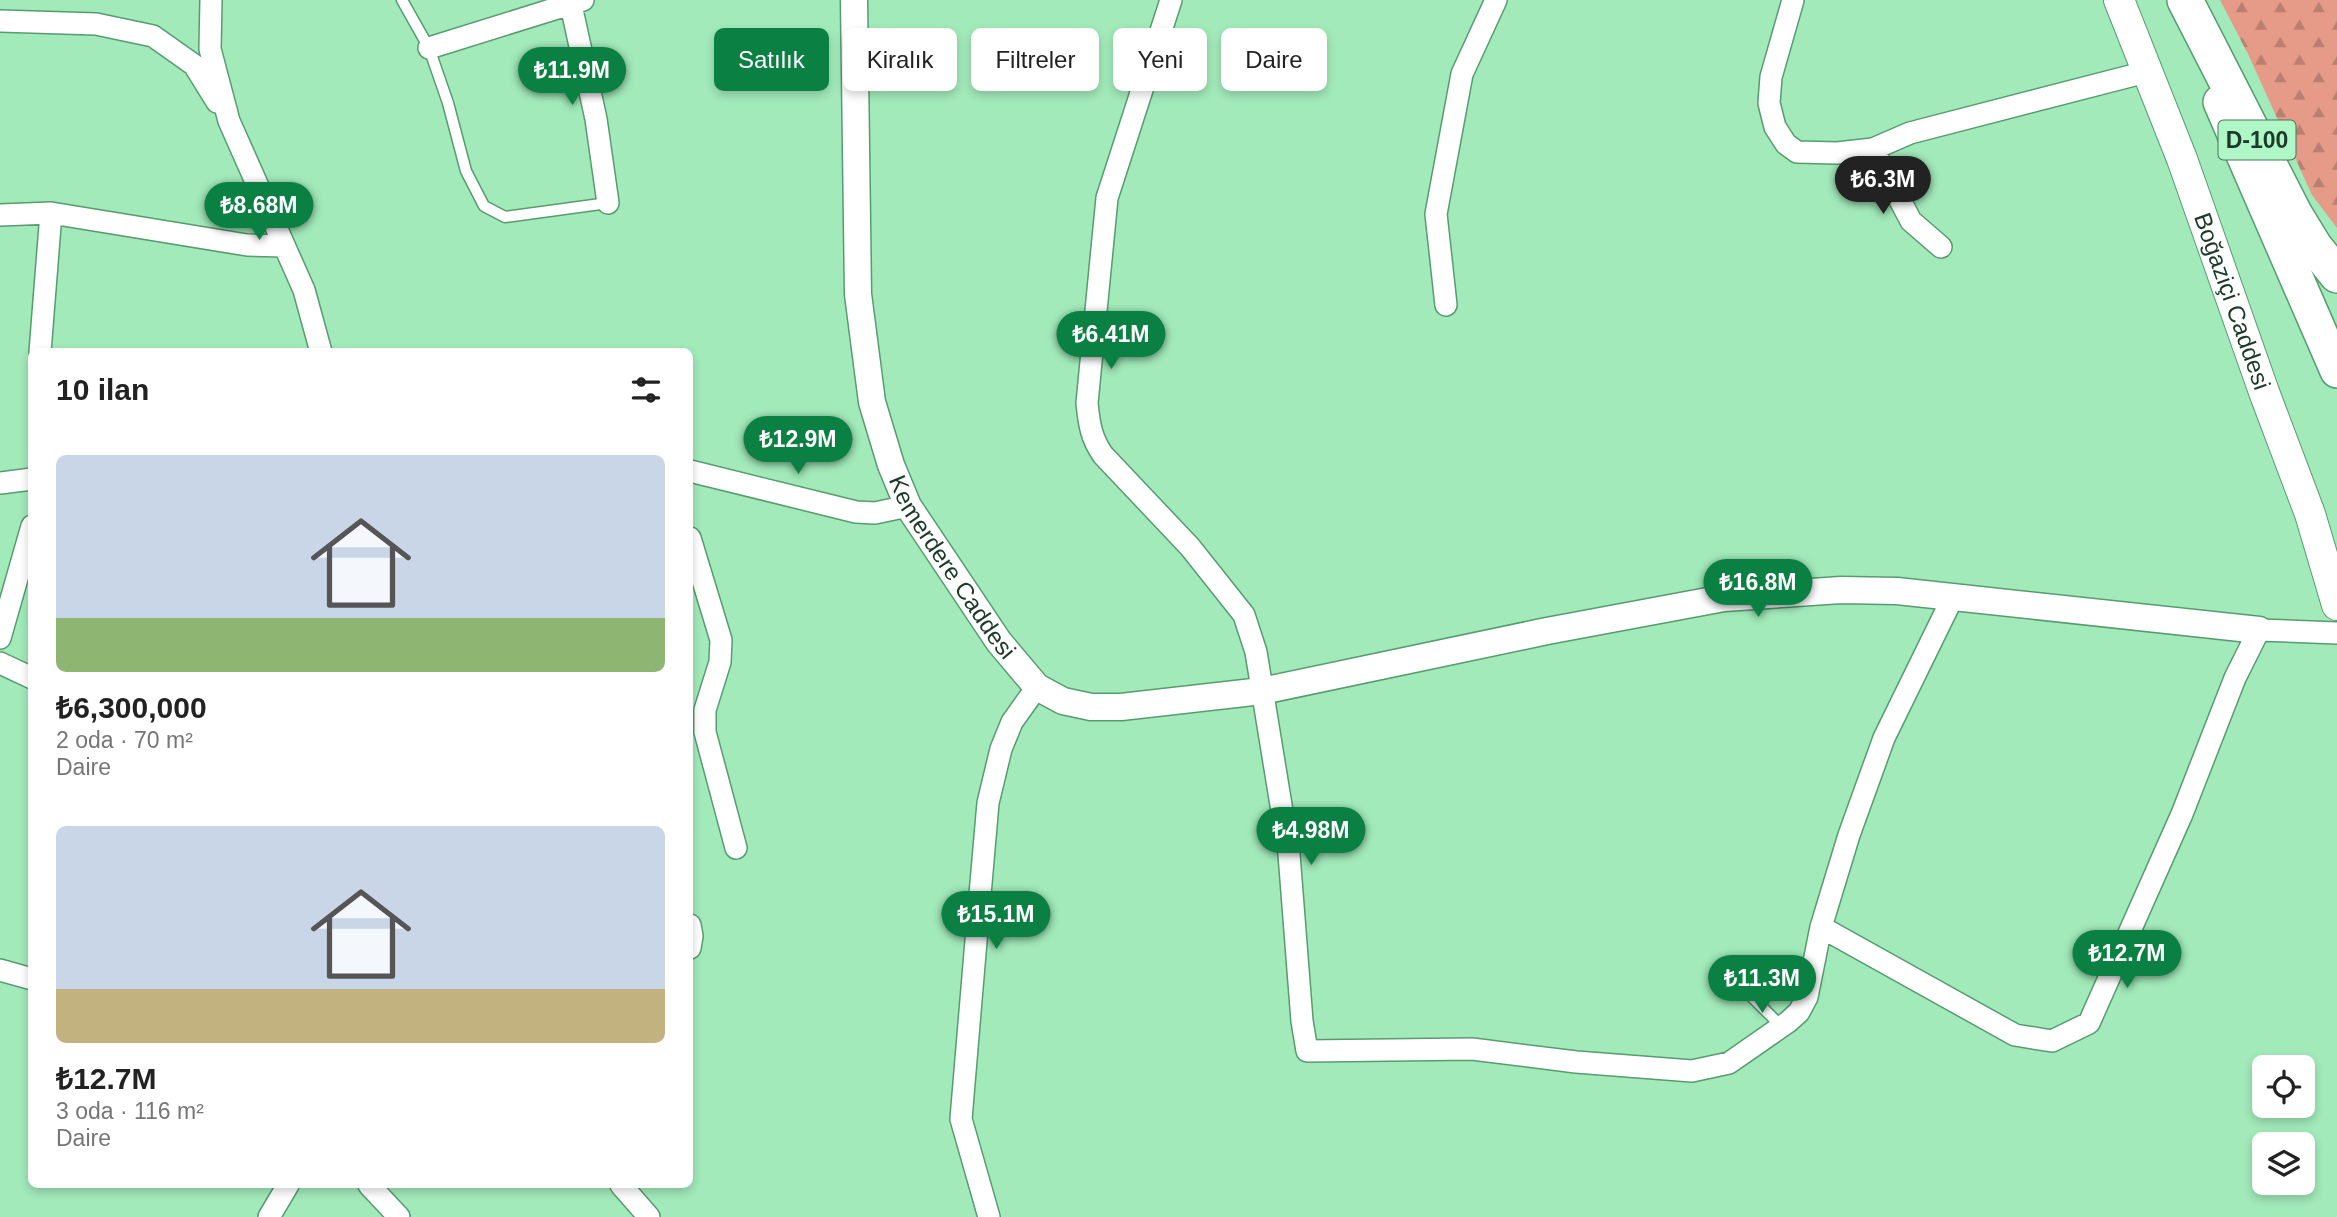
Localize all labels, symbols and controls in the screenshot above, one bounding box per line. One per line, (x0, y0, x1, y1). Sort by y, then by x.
chip: Satılık (714, 28, 829, 91)
chip: Kiralık (843, 28, 957, 91)
chip: Filtreler (971, 28, 1099, 91)
chip: Yeni (1113, 28, 1207, 91)
chip: Daire (1221, 28, 1327, 91)
pin: ₺11.9M (515, 48, 629, 107)
text: ₺11.9M (534, 57, 610, 83)
road number: D-100 (2218, 120, 2296, 160)
pin: ₺6.3M (1834, 156, 1932, 216)
text: ₺6.3M (1851, 166, 1915, 192)
pin: ₺8.68M (202, 182, 316, 242)
text: ₺8.68M (220, 192, 298, 218)
street label: Boğaziçi Caddesi (2189, 209, 2276, 393)
pin: ₺6.41M (1054, 312, 1168, 371)
text: ₺6.41M (1072, 321, 1150, 347)
icon: filters (627, 371, 665, 409)
text: 10 ilan (56, 373, 149, 406)
pin: ₺12.9M (741, 416, 855, 476)
text: ₺12.9M (759, 426, 837, 452)
street label: Kemerdere Caddesi (884, 471, 1021, 664)
icon: home (298, 500, 424, 626)
pin: ₺16.8M (1701, 560, 1815, 619)
text: ₺16.8M (1719, 569, 1797, 595)
text: ₺6,300,000 (56, 691, 207, 724)
text: 2 oda · 70 m² (56, 727, 193, 753)
text: Daire (56, 754, 111, 780)
pin: ₺4.98M (1254, 808, 1368, 867)
text: ₺4.98M (1272, 817, 1350, 843)
icon: home (298, 871, 424, 997)
pin: ₺15.1M (939, 892, 1053, 951)
text: ₺15.1M (957, 901, 1035, 927)
pin: ₺12.7M (2070, 930, 2184, 990)
text: ₺12.7M (2088, 940, 2166, 966)
pin: ₺11.3M (1705, 956, 1819, 1015)
text: ₺11.3M (1724, 965, 1800, 991)
map controls (2252, 1055, 2315, 1195)
button: locate (2252, 1055, 2315, 1118)
text: ₺12.7M (56, 1062, 157, 1095)
text: 3 oda · 116 m² (56, 1098, 204, 1124)
text: Daire (56, 1125, 111, 1151)
button: layers (2252, 1132, 2315, 1195)

